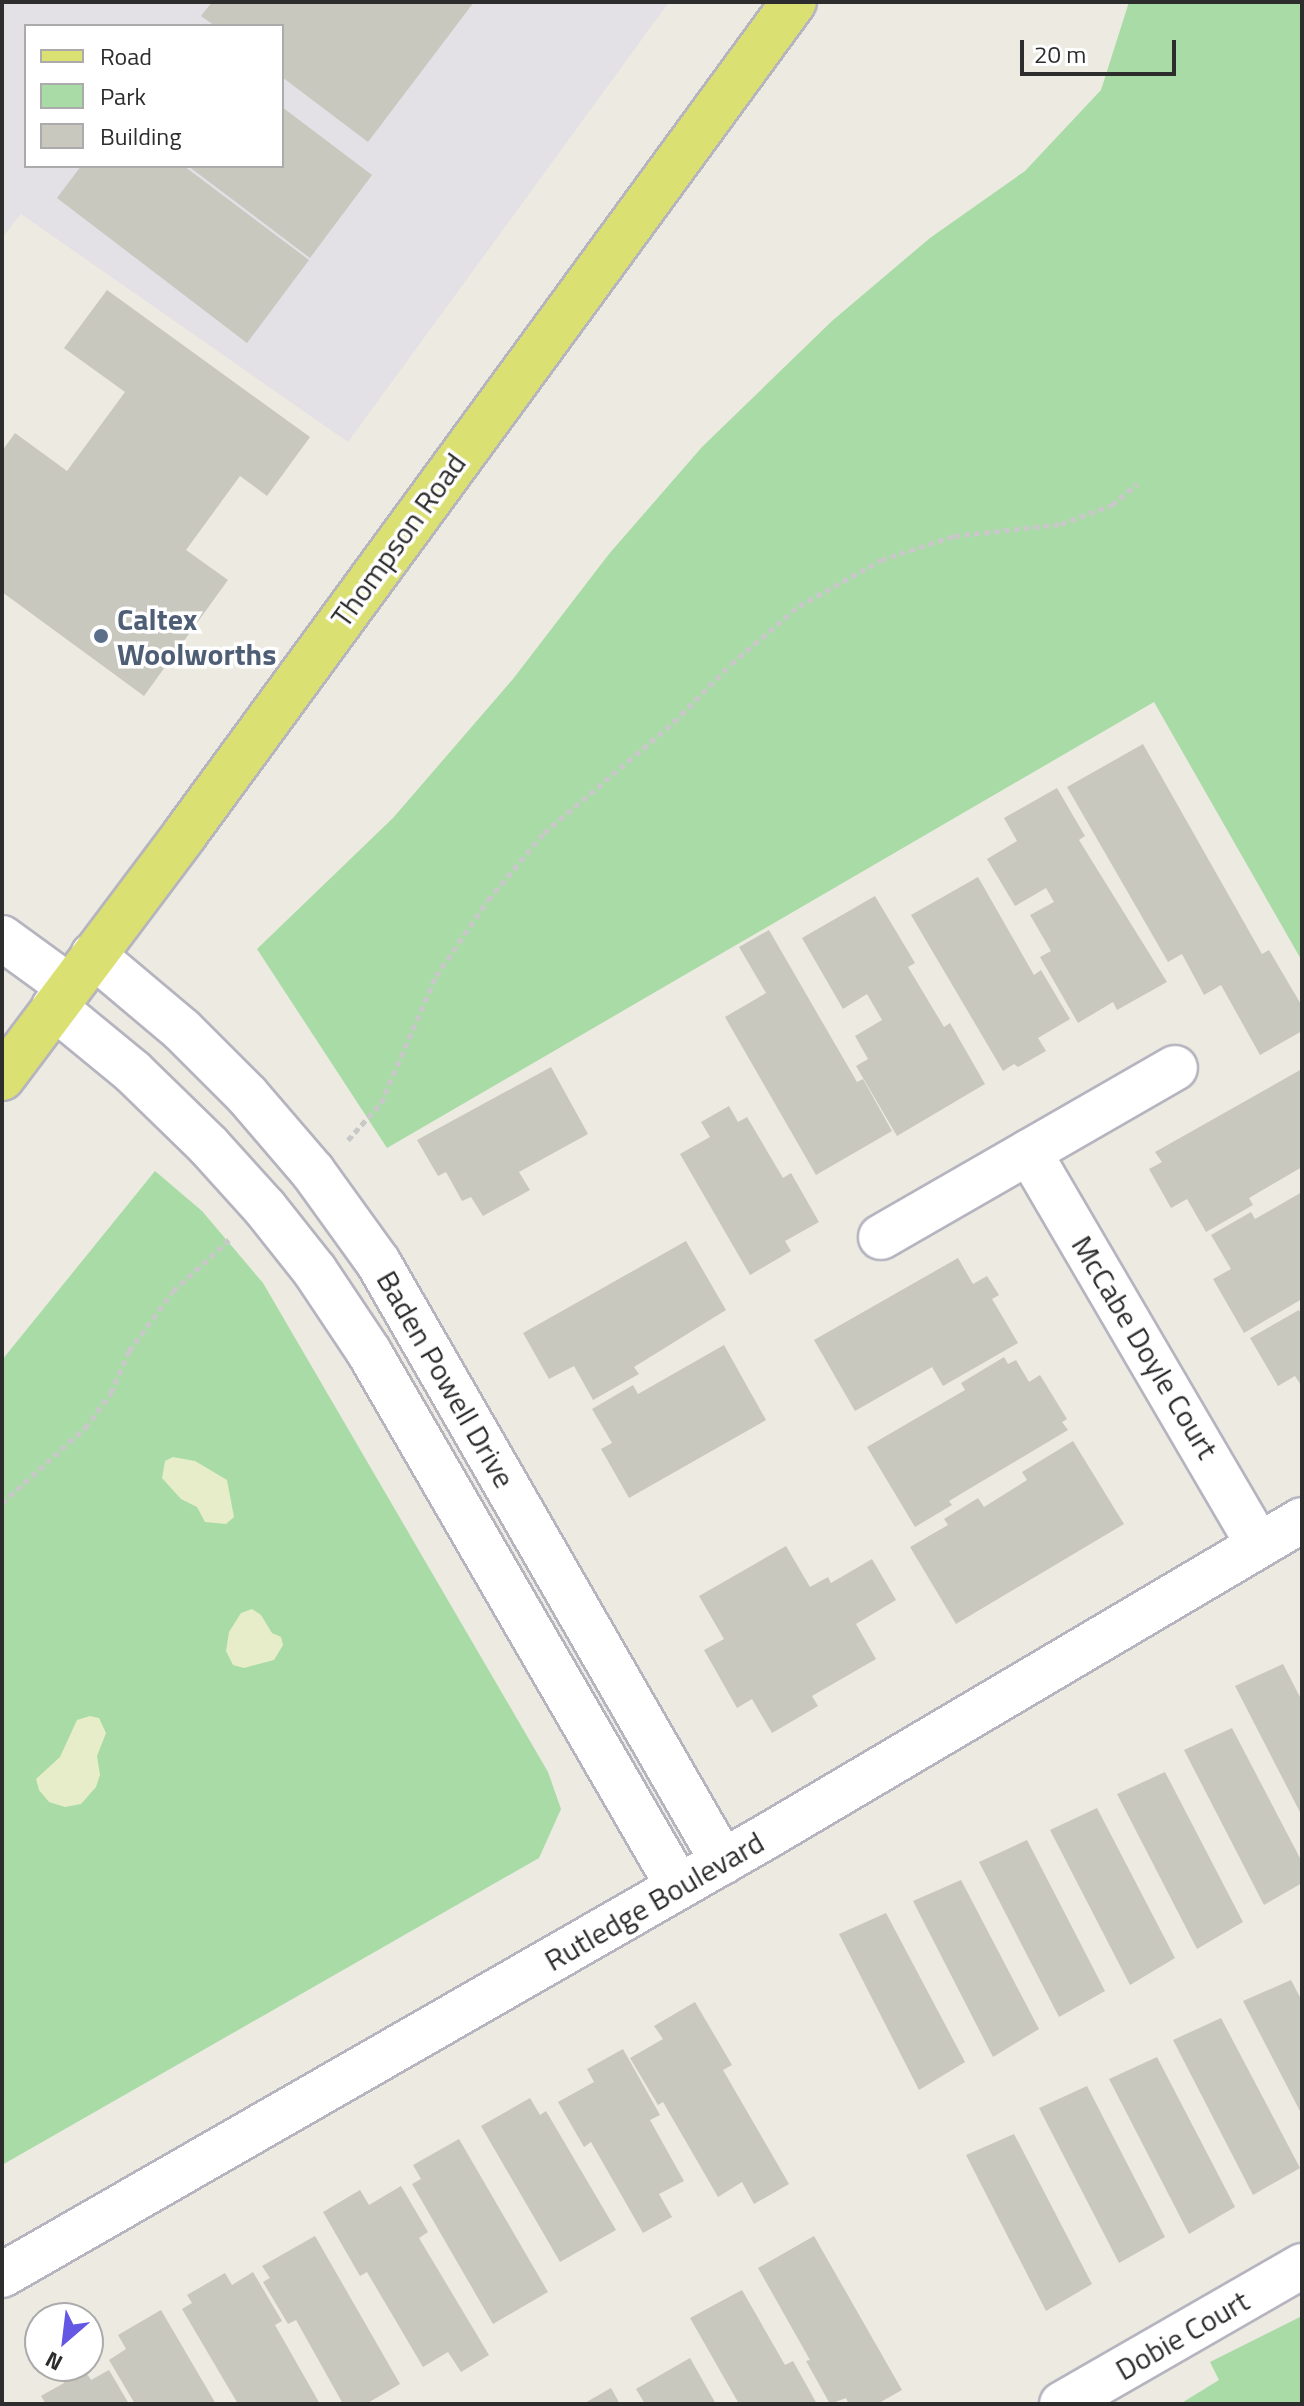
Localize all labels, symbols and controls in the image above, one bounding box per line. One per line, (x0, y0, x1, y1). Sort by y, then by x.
legend (24, 24, 284, 168)
scale bar (1024, 24, 1180, 74)
text: 20 m (1034, 36, 1086, 72)
text: Road (100, 38, 152, 74)
text: Park (100, 78, 146, 114)
text: Building (100, 118, 182, 154)
street label: Thompson Road (323, 446, 473, 634)
place label: Caltex Woolworths (117, 601, 276, 672)
marker: Caltex Woolworths (92, 627, 110, 645)
street label: McCabe Doyle Court (1064, 1229, 1226, 1465)
street label: Baden Powell Drive (369, 1264, 523, 1494)
street label: Rutledge Boulevard (538, 1824, 770, 1978)
street label: Dobie Court (1109, 2282, 1255, 2388)
north arrow (24, 2302, 104, 2382)
text: N (39, 2343, 68, 2380)

